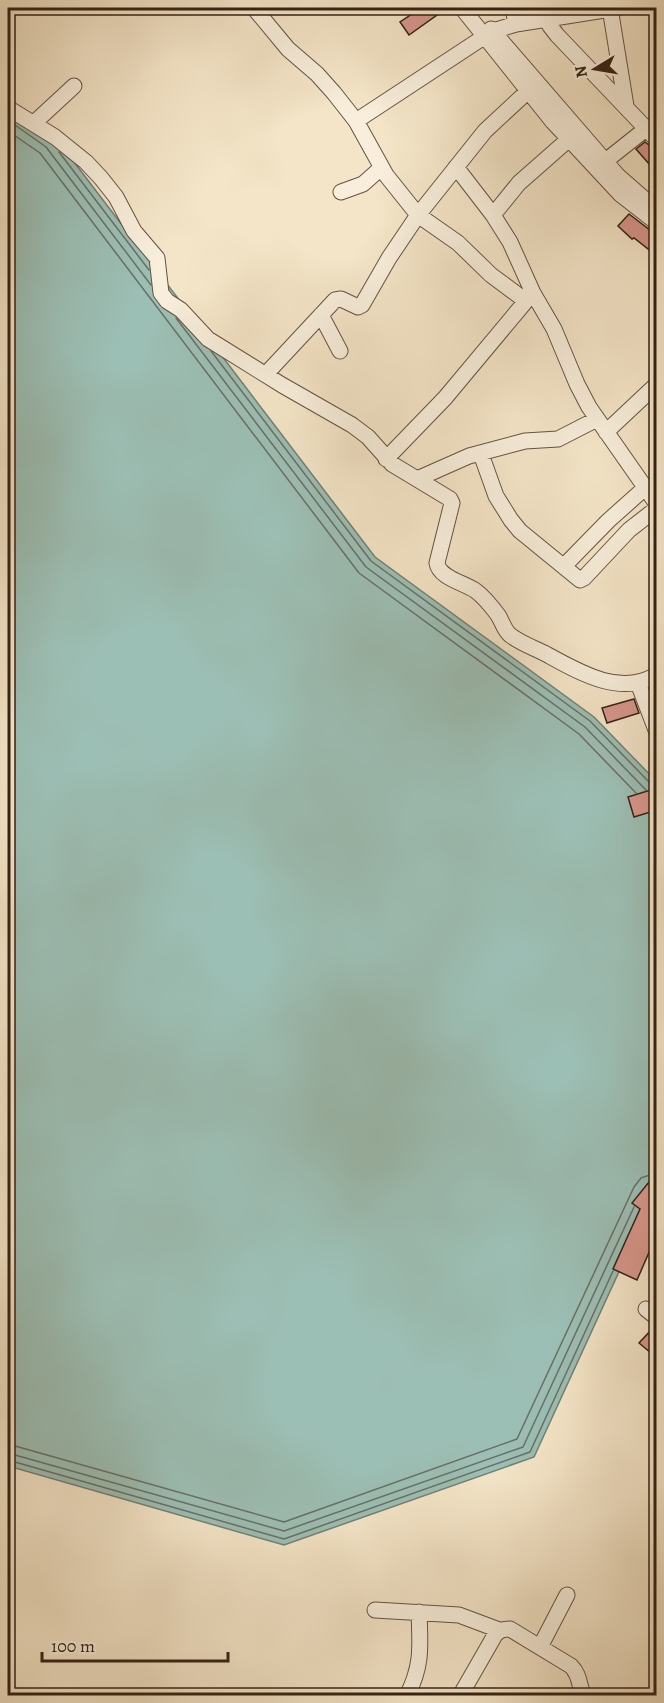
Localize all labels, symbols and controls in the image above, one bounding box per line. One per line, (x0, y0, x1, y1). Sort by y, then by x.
north arrow (565, 39, 625, 99)
text: N (569, 64, 593, 79)
scale bar (42, 1625, 228, 1663)
text: 100 m (51, 1634, 95, 1658)

